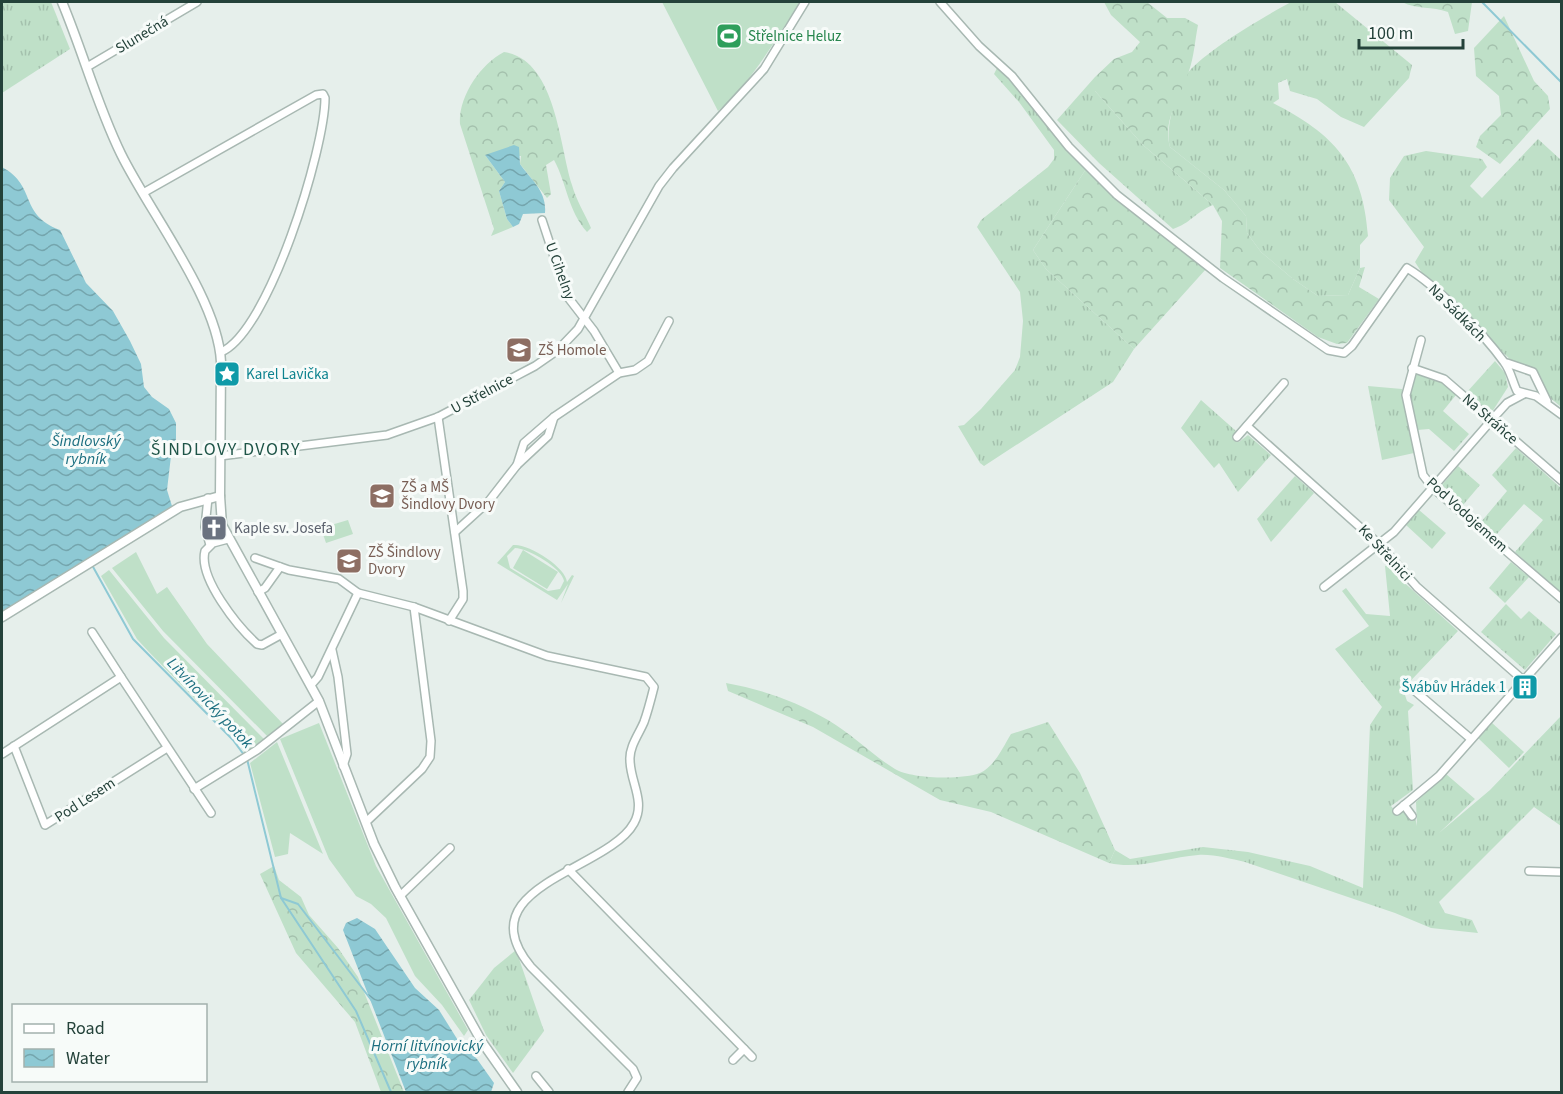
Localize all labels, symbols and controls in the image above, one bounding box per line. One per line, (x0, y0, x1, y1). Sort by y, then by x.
street label: Slunečná (112, 11, 172, 59)
scale bar (1359, 12, 1462, 50)
sports icon: Střelnice Heluz (714, 21, 744, 51)
text: 100 m (1368, 21, 1413, 46)
place label: Střelnice Heluz (748, 26, 841, 47)
street label: U Cihelny (540, 239, 580, 303)
street label: Na Sádkách (1423, 279, 1491, 347)
school or university icon: ZŠ Homole (504, 335, 534, 365)
place label: ZŠ Homole (538, 340, 606, 361)
place icon: Karel Lavička (212, 359, 242, 389)
place label: Karel Lavička (246, 364, 329, 385)
street label: U Střelnice (447, 369, 517, 419)
street label: Na Stráňce (1458, 389, 1522, 449)
water label: Šindlovský rybník (51, 430, 121, 470)
district label: ŠINDLOVY DVORY (151, 437, 301, 462)
street label: Pod Vodojemem (1422, 473, 1512, 557)
place label: ZŠ a MŠ Šindlovy Dvory (401, 477, 495, 515)
school or university icon: ZŠ a MŠ Šindlovy Dvory (367, 481, 397, 511)
church icon: Kaple sv. Josefa (199, 513, 229, 543)
place label: Kaple sv. Josefa (234, 518, 333, 539)
street label: Ke Střelnici (1353, 520, 1417, 586)
place label: ZŠ Šindlovy Dvory (368, 542, 441, 580)
school or university icon: ZŠ Šindlovy Dvory (334, 546, 364, 576)
water label: Litvínovický potok (162, 653, 258, 754)
building icon: Švábův Hrádek 1 (1510, 672, 1540, 702)
place label: Švábův Hrádek 1 (1401, 677, 1506, 698)
street label: Pod Lesem (51, 773, 119, 827)
legend (12, 1004, 207, 1082)
text: Road (66, 1016, 105, 1041)
water label: Horní litvínovický rybník (371, 1035, 484, 1075)
text: Water (66, 1046, 110, 1071)

